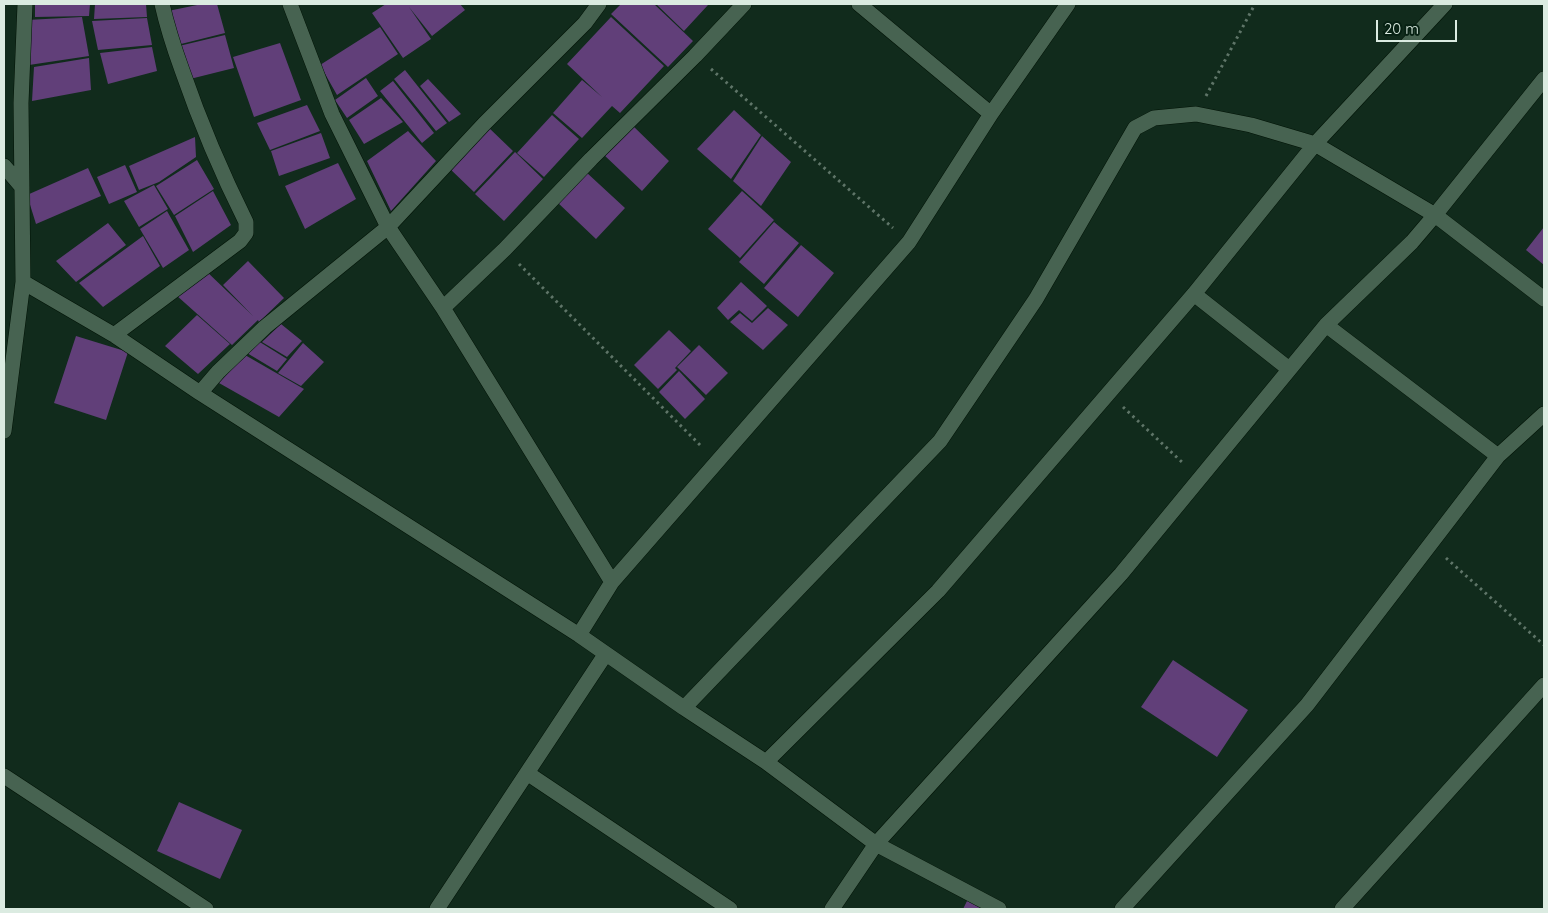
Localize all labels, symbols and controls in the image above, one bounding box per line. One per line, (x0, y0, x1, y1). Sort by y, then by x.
scale bar (1378, 10, 1459, 42)
text: 20 m (1384, 19, 1419, 38)

